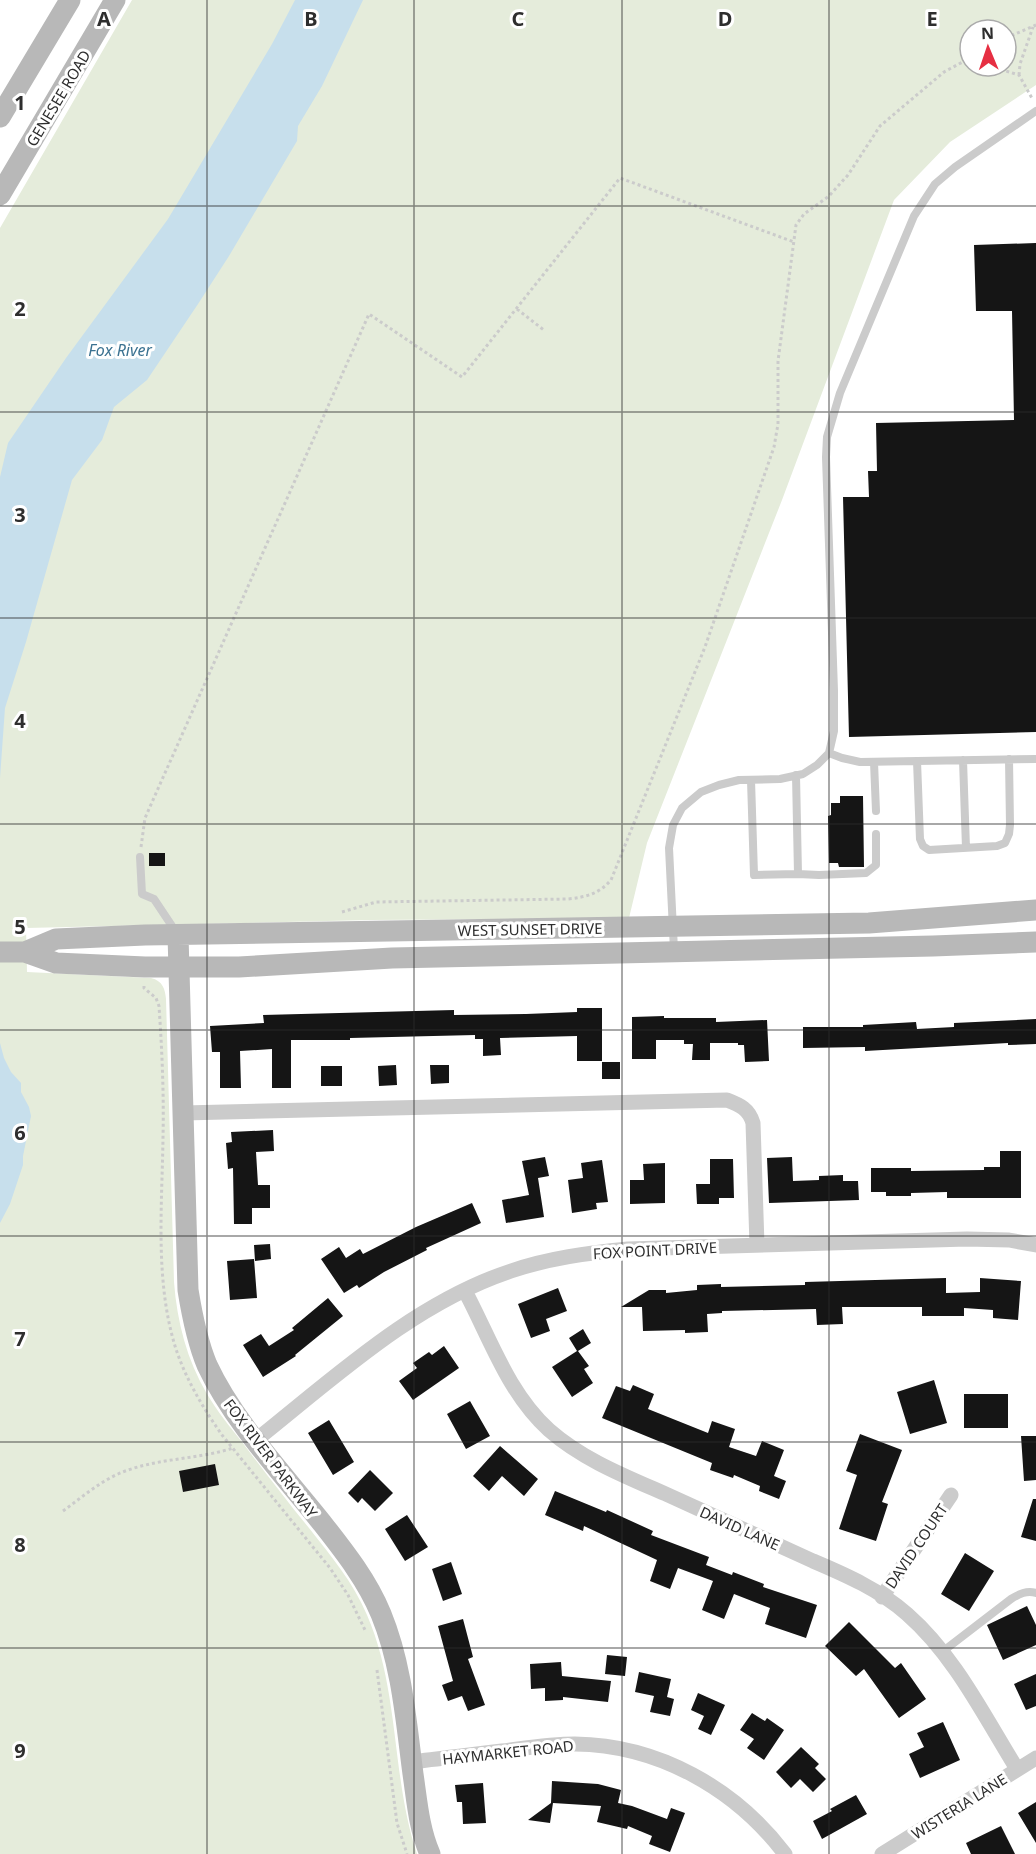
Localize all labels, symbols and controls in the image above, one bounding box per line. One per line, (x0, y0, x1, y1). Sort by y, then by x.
text: A (97, 5, 111, 32)
text: B (304, 5, 318, 32)
text: C (512, 5, 525, 32)
text: D (718, 5, 732, 32)
text: E (926, 5, 938, 32)
north arrow (958, 18, 1018, 78)
text: N (981, 22, 994, 44)
street label: GENESEE ROAD (21, 46, 95, 150)
text: 1 (14, 89, 26, 116)
text: 2 (14, 295, 26, 322)
water label: Fox River (88, 339, 152, 361)
text: 3 (14, 501, 26, 528)
text: 4 (14, 707, 26, 734)
text: 5 (14, 913, 26, 940)
street label: WEST SUNSET DRIVE (457, 918, 603, 940)
text: 6 (14, 1119, 26, 1146)
street label: FOX POINT DRIVE (592, 1237, 718, 1263)
text: 7 (14, 1325, 26, 1352)
street label: FOX RIVER PARKWAY (220, 1395, 323, 1522)
street label: DAVID COURT (880, 1499, 952, 1592)
street label: DAVID LANE (697, 1501, 783, 1555)
text: 8 (14, 1531, 26, 1558)
street label: HAYMARKET ROAD (441, 1735, 575, 1769)
text: 9 (14, 1737, 26, 1764)
street label: WISTERIA LANE (907, 1769, 1011, 1843)

